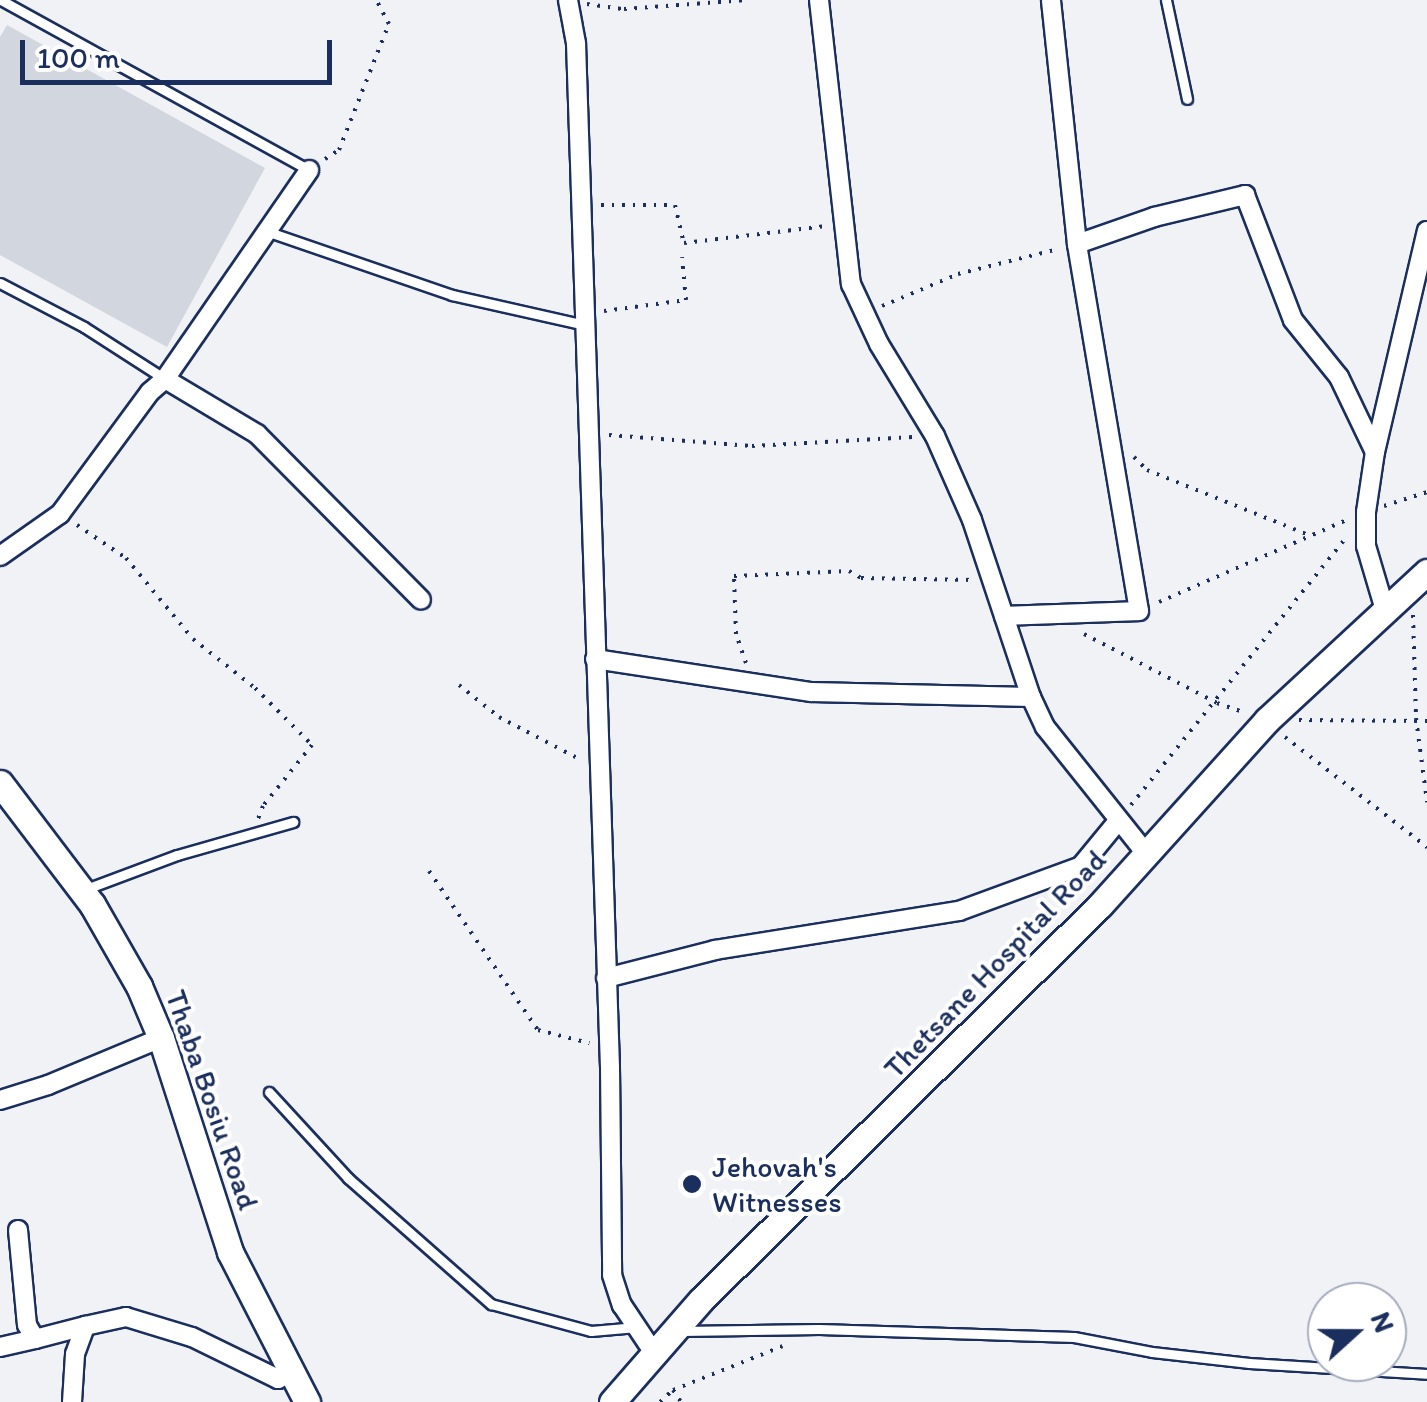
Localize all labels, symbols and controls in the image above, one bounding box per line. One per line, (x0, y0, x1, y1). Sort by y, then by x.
scale bar (25, 20, 338, 82)
text: 100 m (37, 39, 120, 76)
street label: Thetsane Hospital Road (877, 842, 1113, 1086)
street label: Thaba Bosiu Road (158, 986, 266, 1214)
place label: Jehovah's Witnesses (712, 1149, 842, 1220)
marker: Jehovah's Witnesses (681, 1173, 703, 1195)
north arrow (1307, 1282, 1407, 1382)
text: N (1364, 1307, 1402, 1337)

